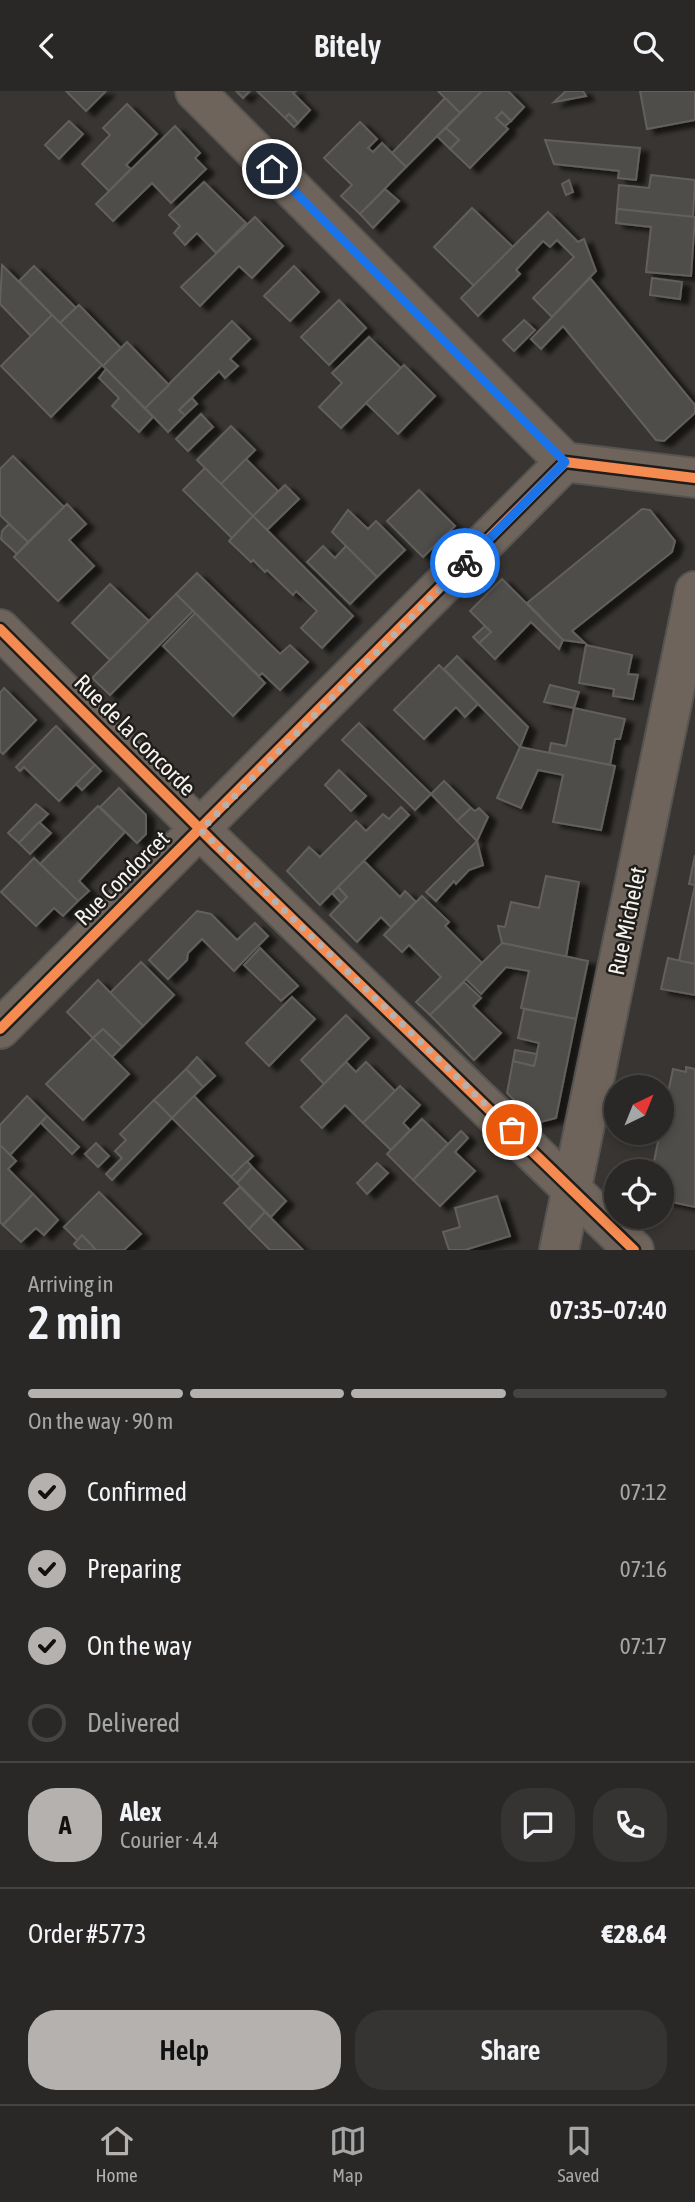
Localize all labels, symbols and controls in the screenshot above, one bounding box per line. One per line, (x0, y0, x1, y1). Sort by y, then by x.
icon: back (28, 27, 66, 65)
text: Bitely (314, 27, 381, 64)
icon: search (629, 27, 667, 65)
pin (242, 139, 302, 199)
icon: home (253, 150, 291, 188)
courier (430, 528, 500, 598)
icon: bike (446, 544, 484, 582)
street label: Rue de la Concorde (69, 669, 201, 801)
street label: Rue Condorcet (69, 825, 175, 931)
street label: Rue Michelet (603, 865, 651, 977)
north arrow (604, 1075, 674, 1145)
map controls (604, 1075, 674, 1229)
pin (482, 1100, 542, 1160)
icon: bag (493, 1111, 531, 1149)
button: locate (604, 1159, 674, 1229)
text: Arriving in (28, 1271, 114, 1297)
text: 07:35–07:40 (550, 1295, 667, 1325)
text: 2 min (28, 1296, 122, 1349)
text: On the way · 90 m (28, 1408, 173, 1434)
icon: check (28, 1473, 66, 1511)
text: Confirmed (87, 1477, 187, 1507)
text: 07:12 (620, 1479, 667, 1505)
icon: check (28, 1550, 66, 1588)
text: Preparing (87, 1554, 181, 1584)
text: 07:16 (620, 1556, 667, 1582)
icon: check (28, 1627, 66, 1665)
text: On the way (87, 1631, 192, 1661)
text: 07:17 (620, 1633, 667, 1659)
text: Delivered (87, 1708, 180, 1738)
button: chat (501, 1788, 575, 1862)
button: phone (593, 1788, 667, 1862)
text: Alex (120, 1797, 161, 1827)
text: A (59, 1810, 71, 1840)
text: Courier · 4.4 (120, 1827, 219, 1853)
text: Order #5773 (28, 1919, 147, 1949)
text: €28.64 (602, 1919, 667, 1949)
button: Help (28, 2010, 341, 2090)
button: Share (355, 2010, 667, 2090)
tab: Home (95, 2122, 138, 2186)
tab: Map (329, 2122, 367, 2186)
tab: Saved (558, 2122, 600, 2186)

